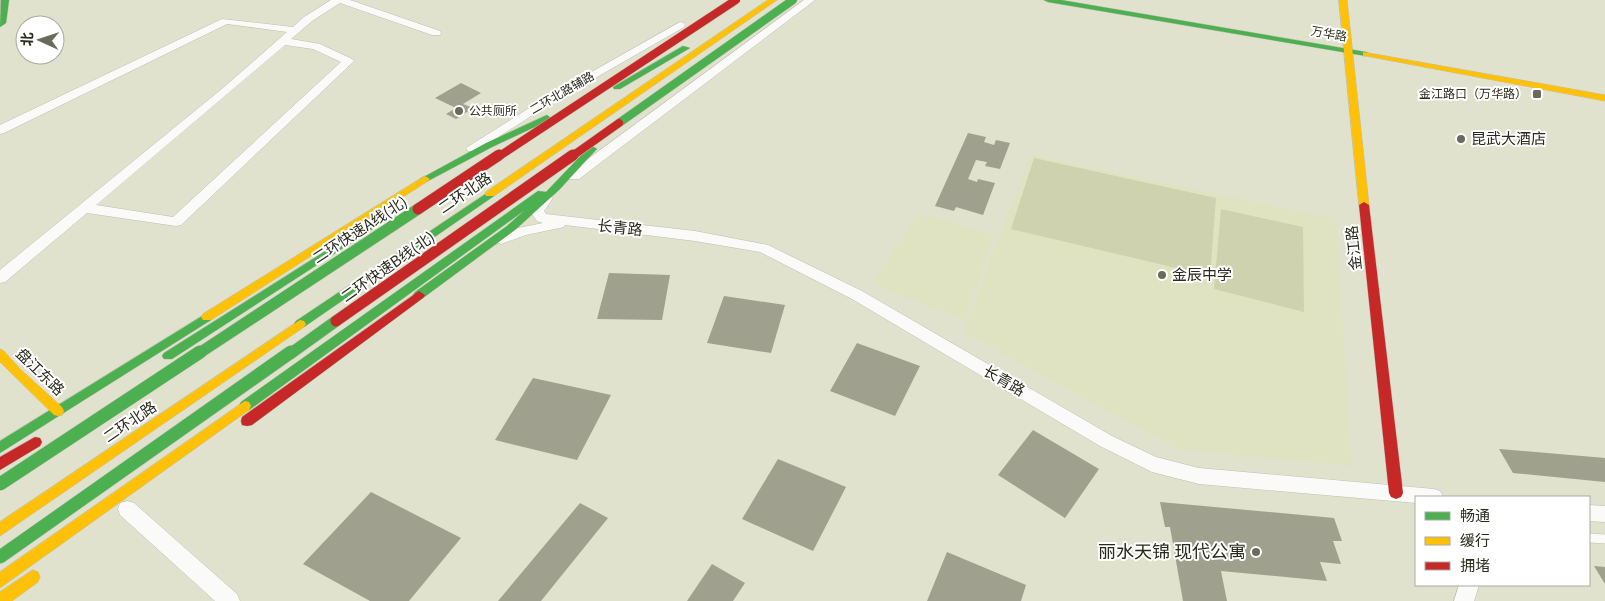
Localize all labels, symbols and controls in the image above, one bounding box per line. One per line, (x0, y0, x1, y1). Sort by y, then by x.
north arrow (15, 15, 65, 65)
street label: 万华路 (1310, 21, 1348, 44)
text: 北 (16, 32, 36, 47)
street label: 二环北路辅路 (526, 66, 597, 117)
place label: 金江路口（万华路） (1419, 84, 1527, 101)
marker: 金江路口（万华路） (1531, 88, 1543, 100)
place label: 公共厕所 (469, 101, 517, 118)
marker: 公共厕所 (453, 105, 465, 117)
place label: 昆武大酒店 (1471, 127, 1546, 148)
marker: 昆武大酒店 (1455, 133, 1467, 145)
street label: 二环北路 (433, 166, 495, 217)
street label: 二环快速A线(北) (308, 190, 411, 267)
street label: 长青路 (597, 214, 644, 239)
street label: 金江路 (1340, 225, 1365, 272)
street label: 二环快速B线(北) (336, 226, 438, 306)
place label: 金辰中学 (1172, 263, 1232, 284)
marker: 金辰中学 (1156, 269, 1168, 281)
street label: 盘江东路 (12, 343, 70, 399)
street label: 长青路 (980, 359, 1029, 400)
street label: 二环北路 (98, 395, 160, 446)
legend (1415, 496, 1590, 586)
text: 畅通 (1460, 504, 1490, 525)
text: 缓行 (1460, 529, 1490, 550)
place label: 丽水天锦 现代公寓 (1098, 537, 1246, 563)
marker: 丽水天锦 现代公寓 (1250, 546, 1262, 558)
text: 拥堵 (1460, 554, 1490, 575)

